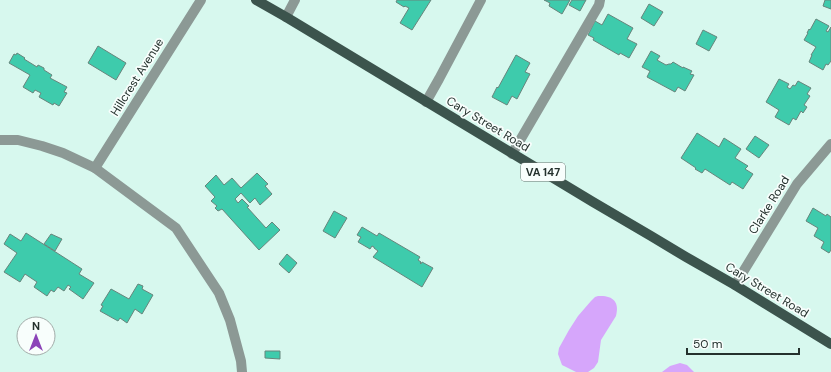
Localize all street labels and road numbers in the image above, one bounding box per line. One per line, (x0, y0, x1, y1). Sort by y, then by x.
street label: Hillcrest Avenue (107, 35, 167, 119)
street label: Cary Street Road (443, 93, 533, 155)
road number: VA 147 (521, 163, 565, 181)
street label: Clarke Road (745, 173, 793, 237)
street label: Cary Street Road (722, 259, 812, 321)

